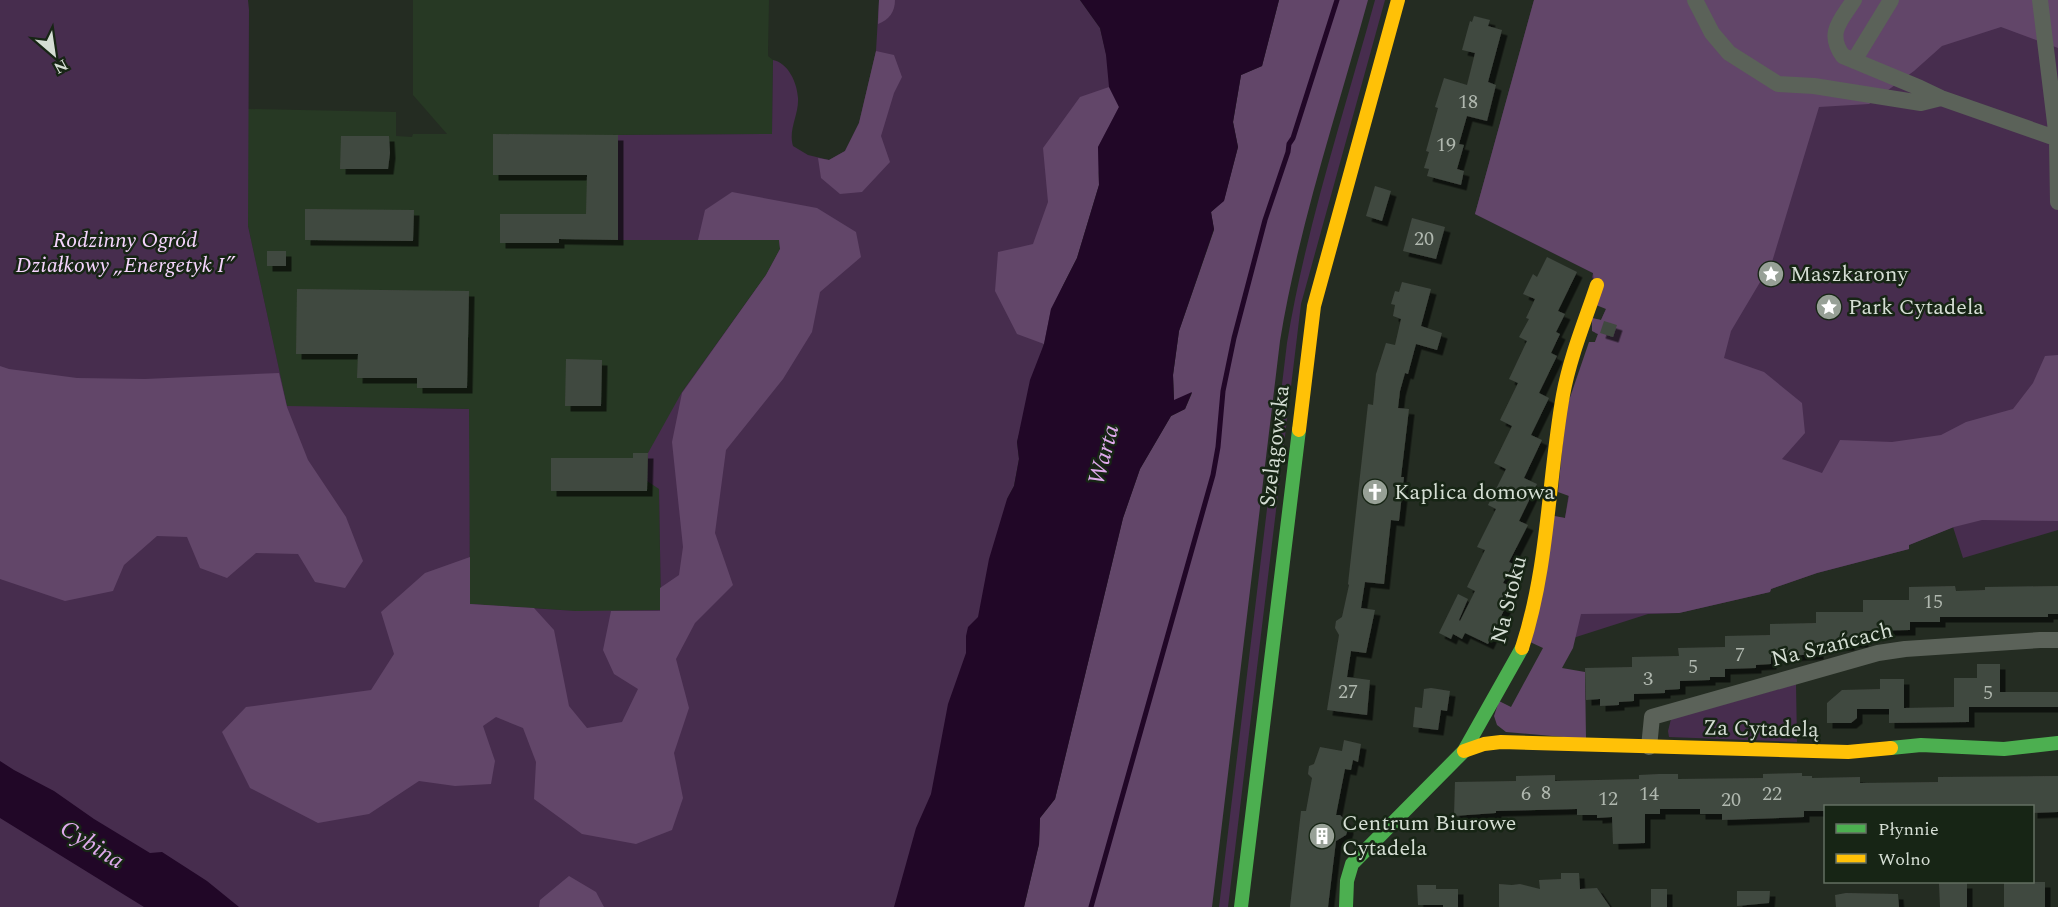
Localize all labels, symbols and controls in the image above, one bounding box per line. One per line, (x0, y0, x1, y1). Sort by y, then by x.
north arrow (24, 24, 84, 84)
text: N (49, 53, 72, 80)
house number: 18 (1458, 87, 1478, 117)
house number: 19 (1436, 130, 1456, 160)
park label: Rodzinny Ogród Działkowy „Energetyk I” (15, 224, 236, 282)
house number: 20 (1414, 224, 1434, 254)
place label: Maszkarony (1790, 258, 1909, 291)
place icon: Maszkarony (1756, 259, 1786, 289)
place label: Park Cytadela (1848, 291, 1984, 324)
place icon: Park Cytadela (1814, 292, 1844, 322)
street label: Szelągowska (1251, 383, 1299, 509)
water label: Warta (1079, 421, 1129, 489)
place label: Kaplica domowa (1394, 476, 1555, 509)
church icon: Kaplica domowa (1360, 477, 1390, 507)
street label: Na Stoku (1482, 553, 1536, 647)
house number: 15 (1923, 587, 1943, 617)
street label: Na Szańcach (1768, 614, 1896, 676)
house number: 7 (1735, 640, 1745, 670)
house number: 5 (1688, 652, 1698, 682)
house number: 3 (1643, 664, 1653, 694)
house number: 27 (1338, 677, 1358, 707)
house number: 5 (1983, 678, 1993, 708)
street label: Za Cytadelą (1703, 711, 1819, 747)
house number: 8 (1541, 778, 1551, 808)
house number: 6 (1521, 779, 1531, 809)
house number: 14 (1639, 779, 1659, 809)
house number: 22 (1762, 779, 1782, 809)
house number: 12 (1598, 784, 1618, 814)
house number: 20 (1721, 785, 1741, 815)
legend (1824, 805, 2034, 883)
place label: Centrum Biurowe Cytadela (1342, 807, 1516, 865)
water label: Cybina (53, 811, 131, 879)
text: Płynnie (1878, 816, 1939, 843)
building icon: Centrum Biurowe Cytadela (1307, 821, 1337, 851)
text: Wolno (1878, 846, 1931, 873)

